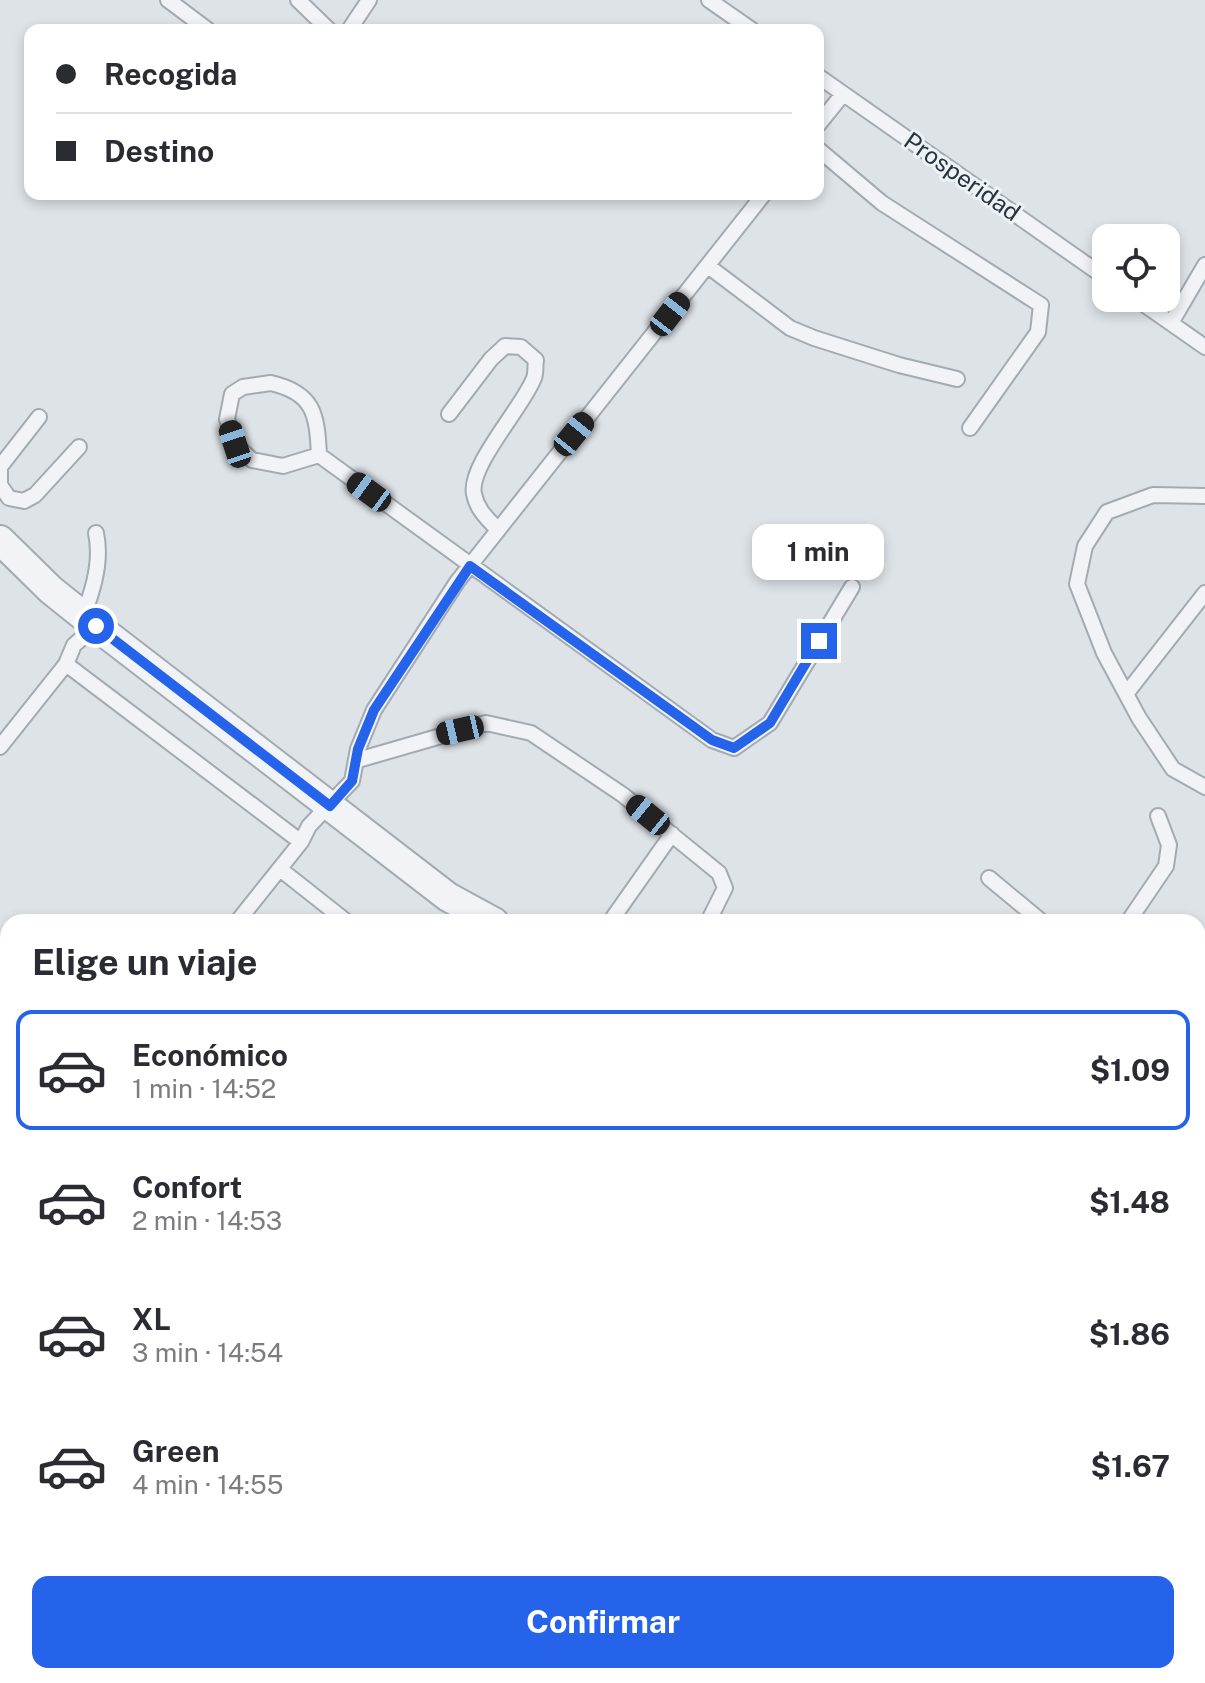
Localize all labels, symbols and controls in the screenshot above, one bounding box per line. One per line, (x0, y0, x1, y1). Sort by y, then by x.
text: Recogida (104, 56, 237, 92)
street label: Prosperidad (899, 126, 1026, 226)
text: Destino (104, 133, 214, 169)
map controls (1092, 224, 1180, 312)
button: locate (1092, 224, 1180, 312)
car (646, 288, 694, 340)
car (550, 408, 598, 460)
car (216, 417, 254, 471)
car (343, 468, 395, 516)
callout: 1 min (753, 525, 885, 581)
text: 1 min (787, 536, 849, 567)
route start (78, 608, 114, 644)
route end (801, 623, 837, 659)
car (434, 713, 486, 747)
car (622, 791, 674, 839)
text: Elige un viaje (32, 941, 257, 983)
icon: car (36, 1034, 108, 1106)
text: Económico (132, 1037, 288, 1073)
text: $1.09 (1090, 1052, 1170, 1088)
text: 1 min · 14:52 (132, 1073, 276, 1104)
icon: car (36, 1166, 108, 1238)
text: Confort (132, 1169, 242, 1205)
text: $1.48 (1089, 1184, 1170, 1220)
text: 2 min · 14:53 (132, 1205, 282, 1236)
icon: car (36, 1298, 108, 1370)
text: XL (132, 1301, 171, 1337)
text: $1.86 (1089, 1316, 1170, 1352)
text: 3 min · 14:54 (132, 1337, 283, 1368)
icon: car (36, 1430, 108, 1502)
text: Green (132, 1433, 219, 1469)
text: $1.67 (1091, 1448, 1170, 1484)
text: 4 min · 14:55 (132, 1469, 283, 1500)
button: Confirmar (32, 1576, 1174, 1668)

